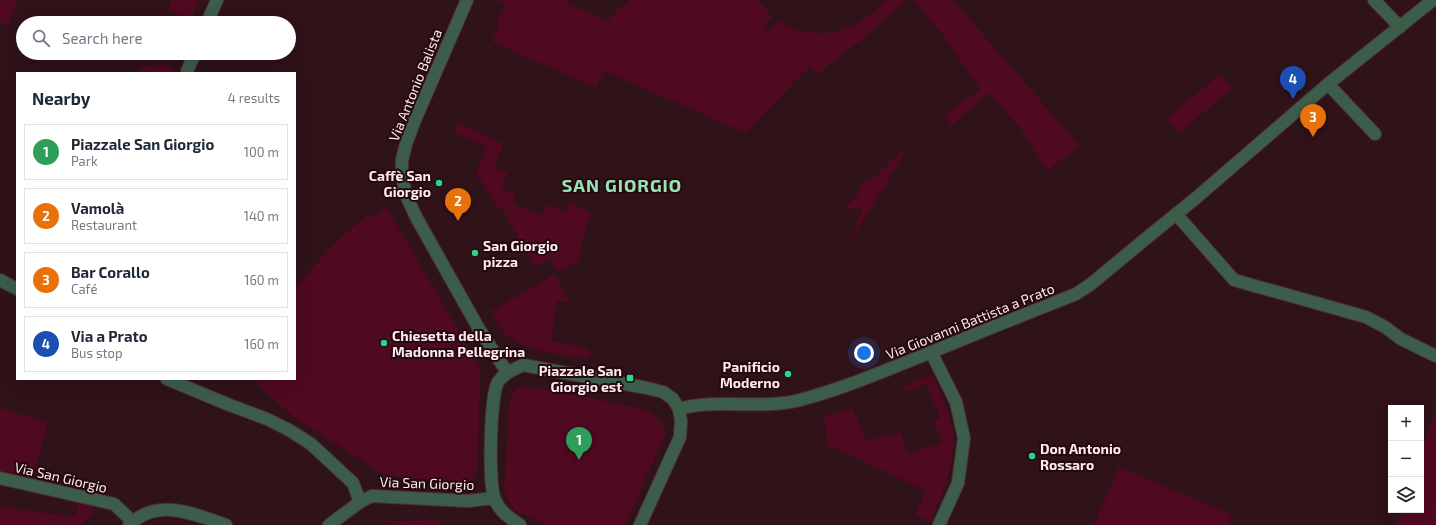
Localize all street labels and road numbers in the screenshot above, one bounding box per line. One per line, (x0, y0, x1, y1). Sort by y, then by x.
street label: Via Antonio Balista (385, 26, 445, 144)
street label: Via Giovanni Battista a Prato (883, 279, 1057, 363)
street label: Via San Giorgio (13, 458, 109, 496)
street label: Via San Giorgio (379, 473, 475, 493)

